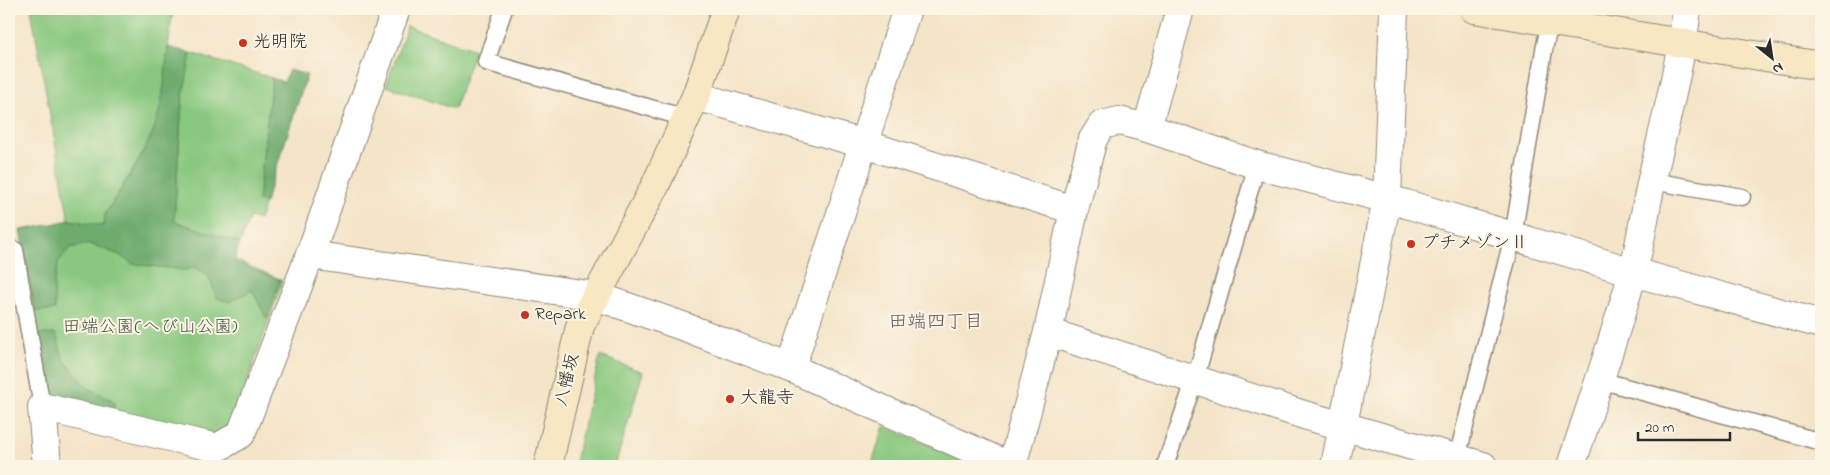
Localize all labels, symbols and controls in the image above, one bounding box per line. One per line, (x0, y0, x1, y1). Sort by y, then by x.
place label: 光明院 (253, 30, 307, 56)
north arrow (1748, 32, 1798, 82)
marker: 光明院 (237, 37, 249, 49)
text: N (1768, 57, 1787, 79)
place label: プチメゾンⅡ (1421, 231, 1528, 257)
marker: プチメゾンⅡ (1405, 238, 1417, 250)
place label: Repark (535, 302, 586, 328)
marker: Repark (519, 309, 531, 321)
district label: 田端四丁目 (888, 309, 984, 336)
park label: 田端公園(へび山公園) (63, 315, 237, 341)
street label: 八幡坂 (549, 351, 587, 409)
place label: 大龍寺 (740, 386, 794, 412)
marker: 大龍寺 (724, 393, 736, 405)
scale bar (1638, 410, 1730, 442)
text: 20 m (1645, 417, 1675, 439)

